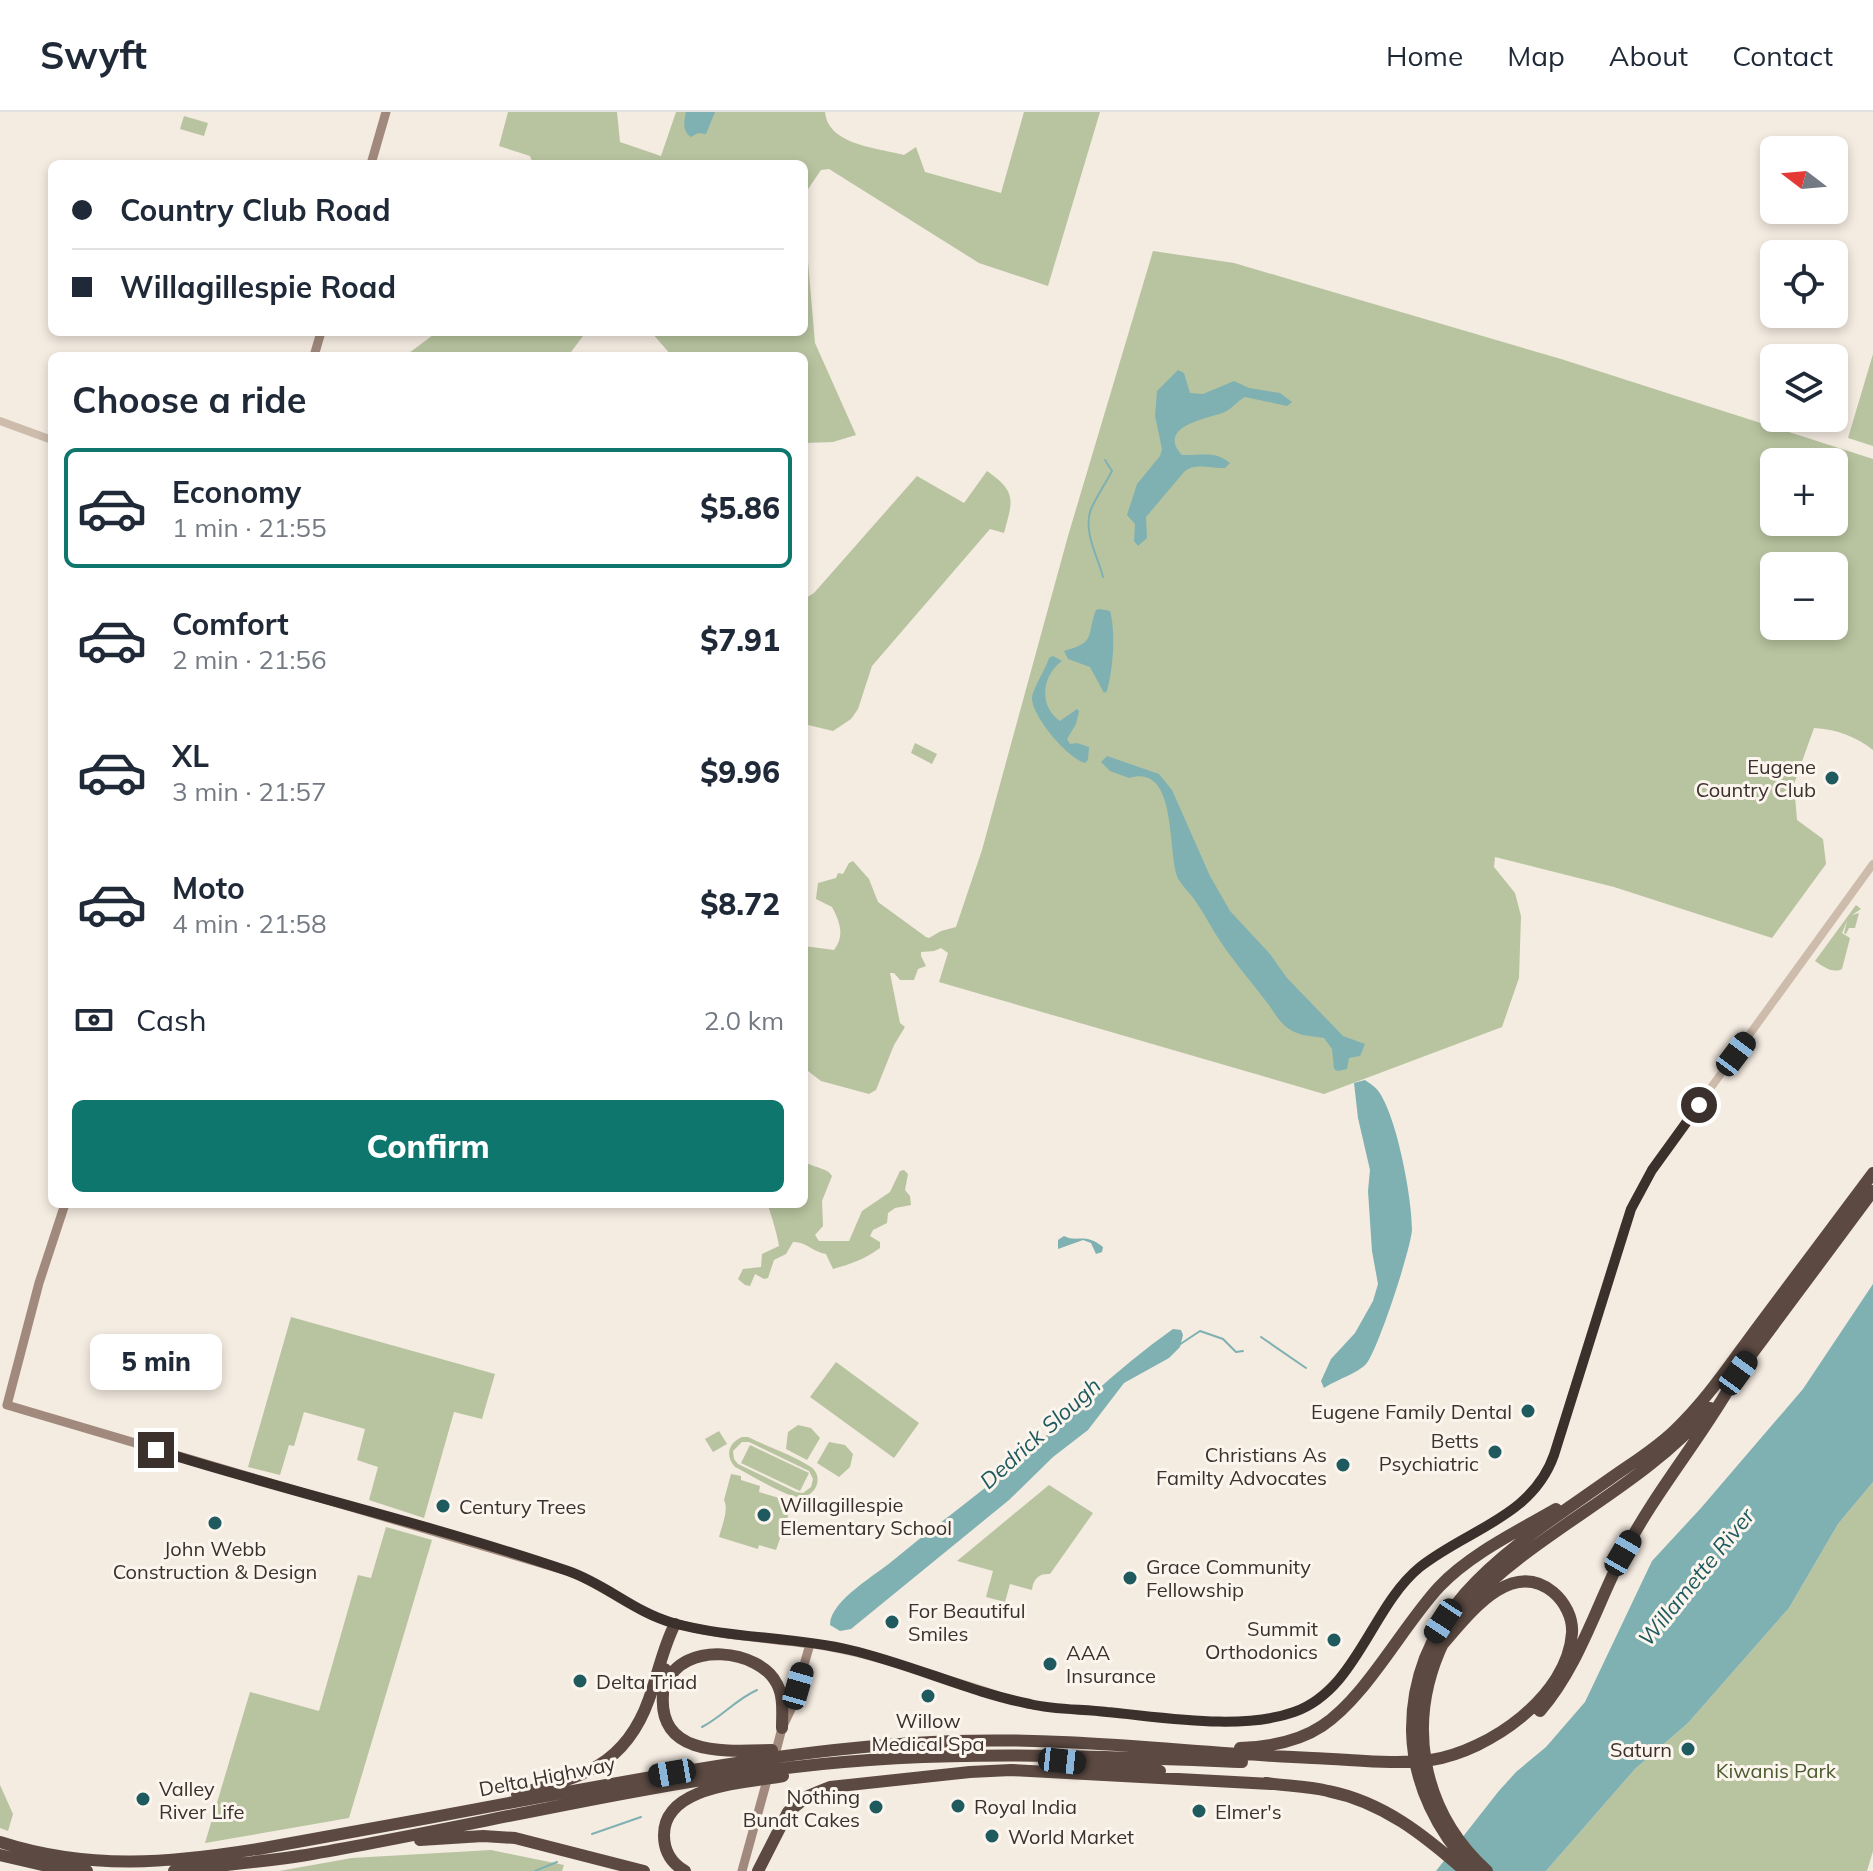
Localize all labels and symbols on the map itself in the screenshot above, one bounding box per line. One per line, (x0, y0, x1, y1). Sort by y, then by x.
north arrow (1760, 136, 1848, 224)
place label: Eugene Country Club (1696, 754, 1816, 802)
marker: Eugene Country Club (1823, 769, 1841, 787)
car (1712, 1028, 1760, 1080)
route start (1681, 1087, 1717, 1123)
callout: 5 min (90, 1334, 222, 1390)
car (1714, 1347, 1762, 1399)
water label: Dedrick Slough (974, 1371, 1106, 1495)
place label: Eugene Family Dental (1311, 1399, 1512, 1424)
marker: Eugene Family Dental (1519, 1402, 1537, 1420)
place label: Betts Psychiatric (1379, 1428, 1479, 1476)
route end (138, 1432, 174, 1468)
place label: Christians As Familty Advocates (1156, 1442, 1327, 1490)
marker: Betts Psychiatric (1486, 1443, 1504, 1461)
marker: Christians As Familty Advocates (1334, 1456, 1352, 1474)
place label: Willagillespie Elementary School (780, 1492, 952, 1540)
place label: Century Trees (459, 1494, 586, 1519)
marker: Century Trees (434, 1497, 452, 1515)
water label: Willamette River (1632, 1502, 1761, 1652)
marker: Willagillespie Elementary School (755, 1506, 773, 1524)
marker: John Webb Construction & Design (206, 1514, 224, 1532)
car (1601, 1526, 1645, 1580)
place label: John Webb Construction & Design (113, 1536, 317, 1584)
place label: Grace Community Fellowship (1146, 1554, 1311, 1602)
marker: Grace Community Fellowship (1121, 1569, 1139, 1587)
car (1420, 1594, 1466, 1648)
place label: For Beautiful Smiles (908, 1598, 1026, 1646)
marker: For Beautiful Smiles (883, 1613, 901, 1631)
place label: Summit Orthodonics (1205, 1616, 1318, 1664)
marker: Summit Orthodonics (1325, 1631, 1343, 1649)
place label: AAA Insurance (1066, 1640, 1156, 1688)
marker: AAA Insurance (1041, 1655, 1059, 1673)
car (780, 1660, 816, 1712)
place label: Delta Triad (596, 1669, 697, 1694)
marker: Delta Triad (571, 1672, 589, 1690)
marker: Willow Medical Spa (919, 1687, 937, 1705)
place label: Willow Medical Spa (871, 1708, 985, 1756)
place label: Saturn (1610, 1737, 1672, 1762)
marker: Saturn (1679, 1740, 1697, 1758)
car (1037, 1747, 1087, 1775)
street label: Delta Highway (477, 1750, 618, 1801)
car (646, 1757, 698, 1789)
park label: Kiwanis Park (1716, 1758, 1837, 1783)
place label: Valley River Life (159, 1776, 244, 1824)
place label: Nothing Bundt Cakes (743, 1784, 860, 1832)
marker: Valley River Life (134, 1790, 152, 1808)
place label: Royal India (974, 1794, 1077, 1819)
marker: Royal India (949, 1797, 967, 1815)
marker: Nothing Bundt Cakes (867, 1798, 885, 1816)
place label: Elmer's (1215, 1799, 1282, 1824)
marker: Elmer's (1190, 1802, 1208, 1820)
place label: World Market (1008, 1824, 1134, 1849)
marker: World Market (983, 1827, 1001, 1845)

